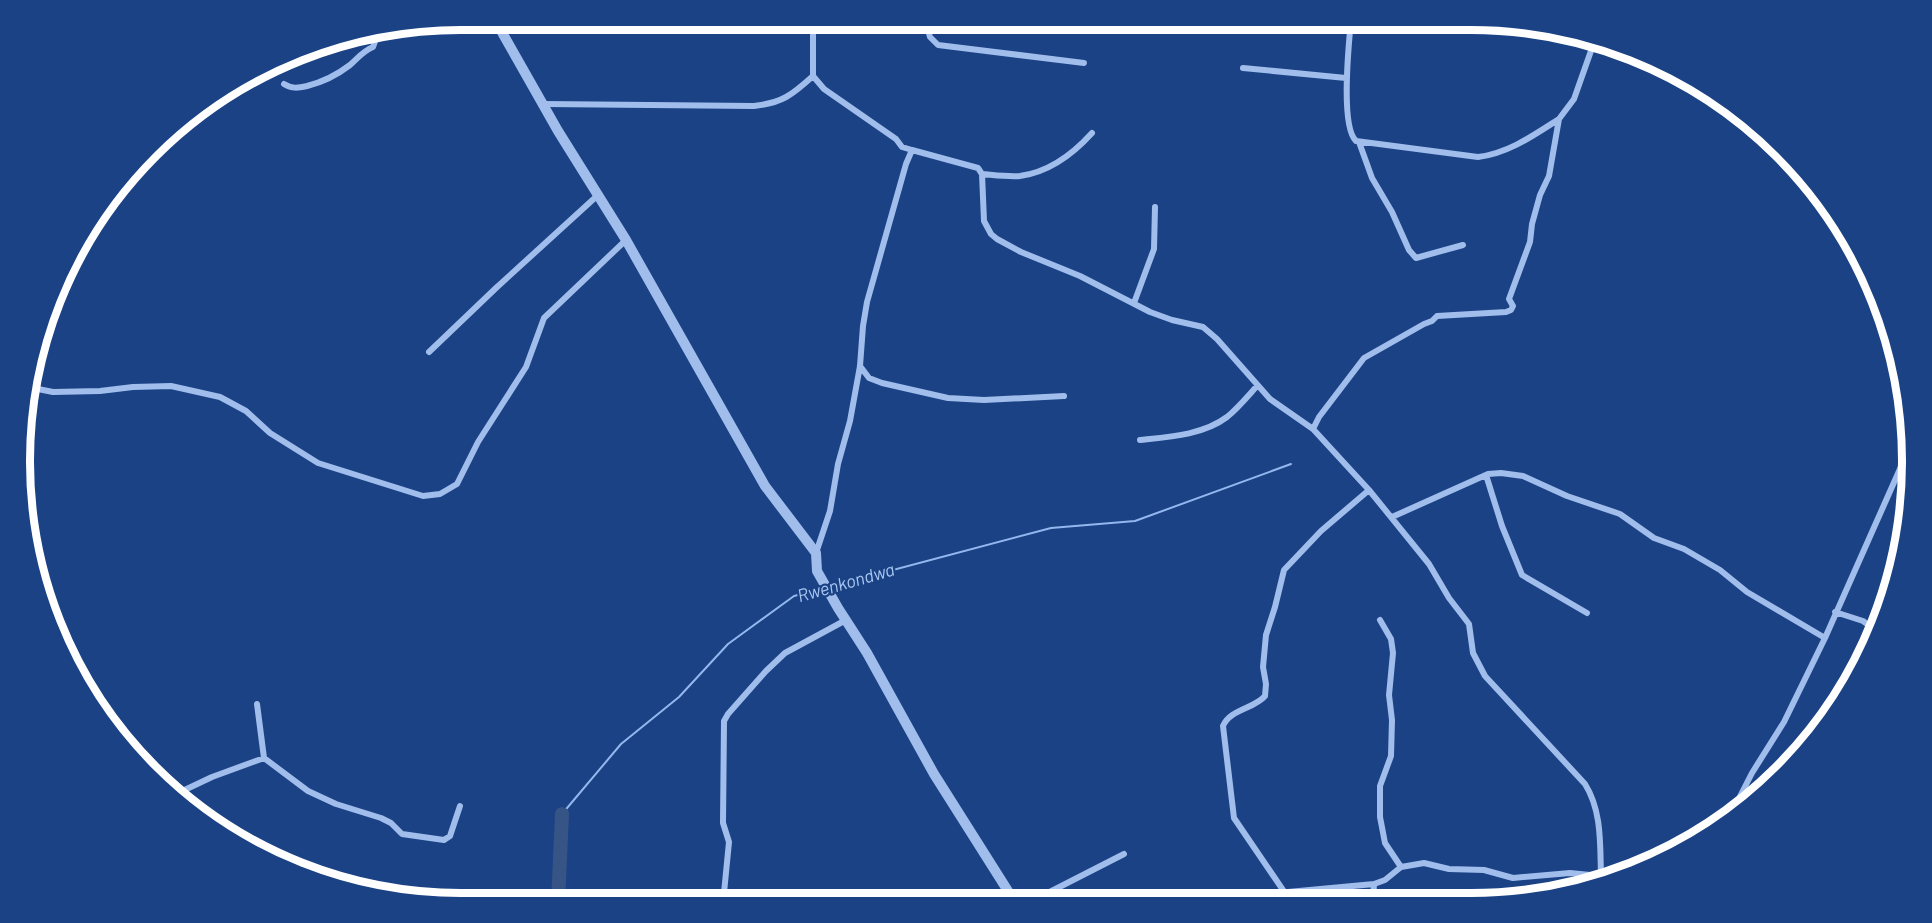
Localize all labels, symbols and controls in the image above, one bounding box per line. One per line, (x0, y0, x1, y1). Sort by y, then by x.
water label: Rwenkondwa (795, 558, 897, 606)

